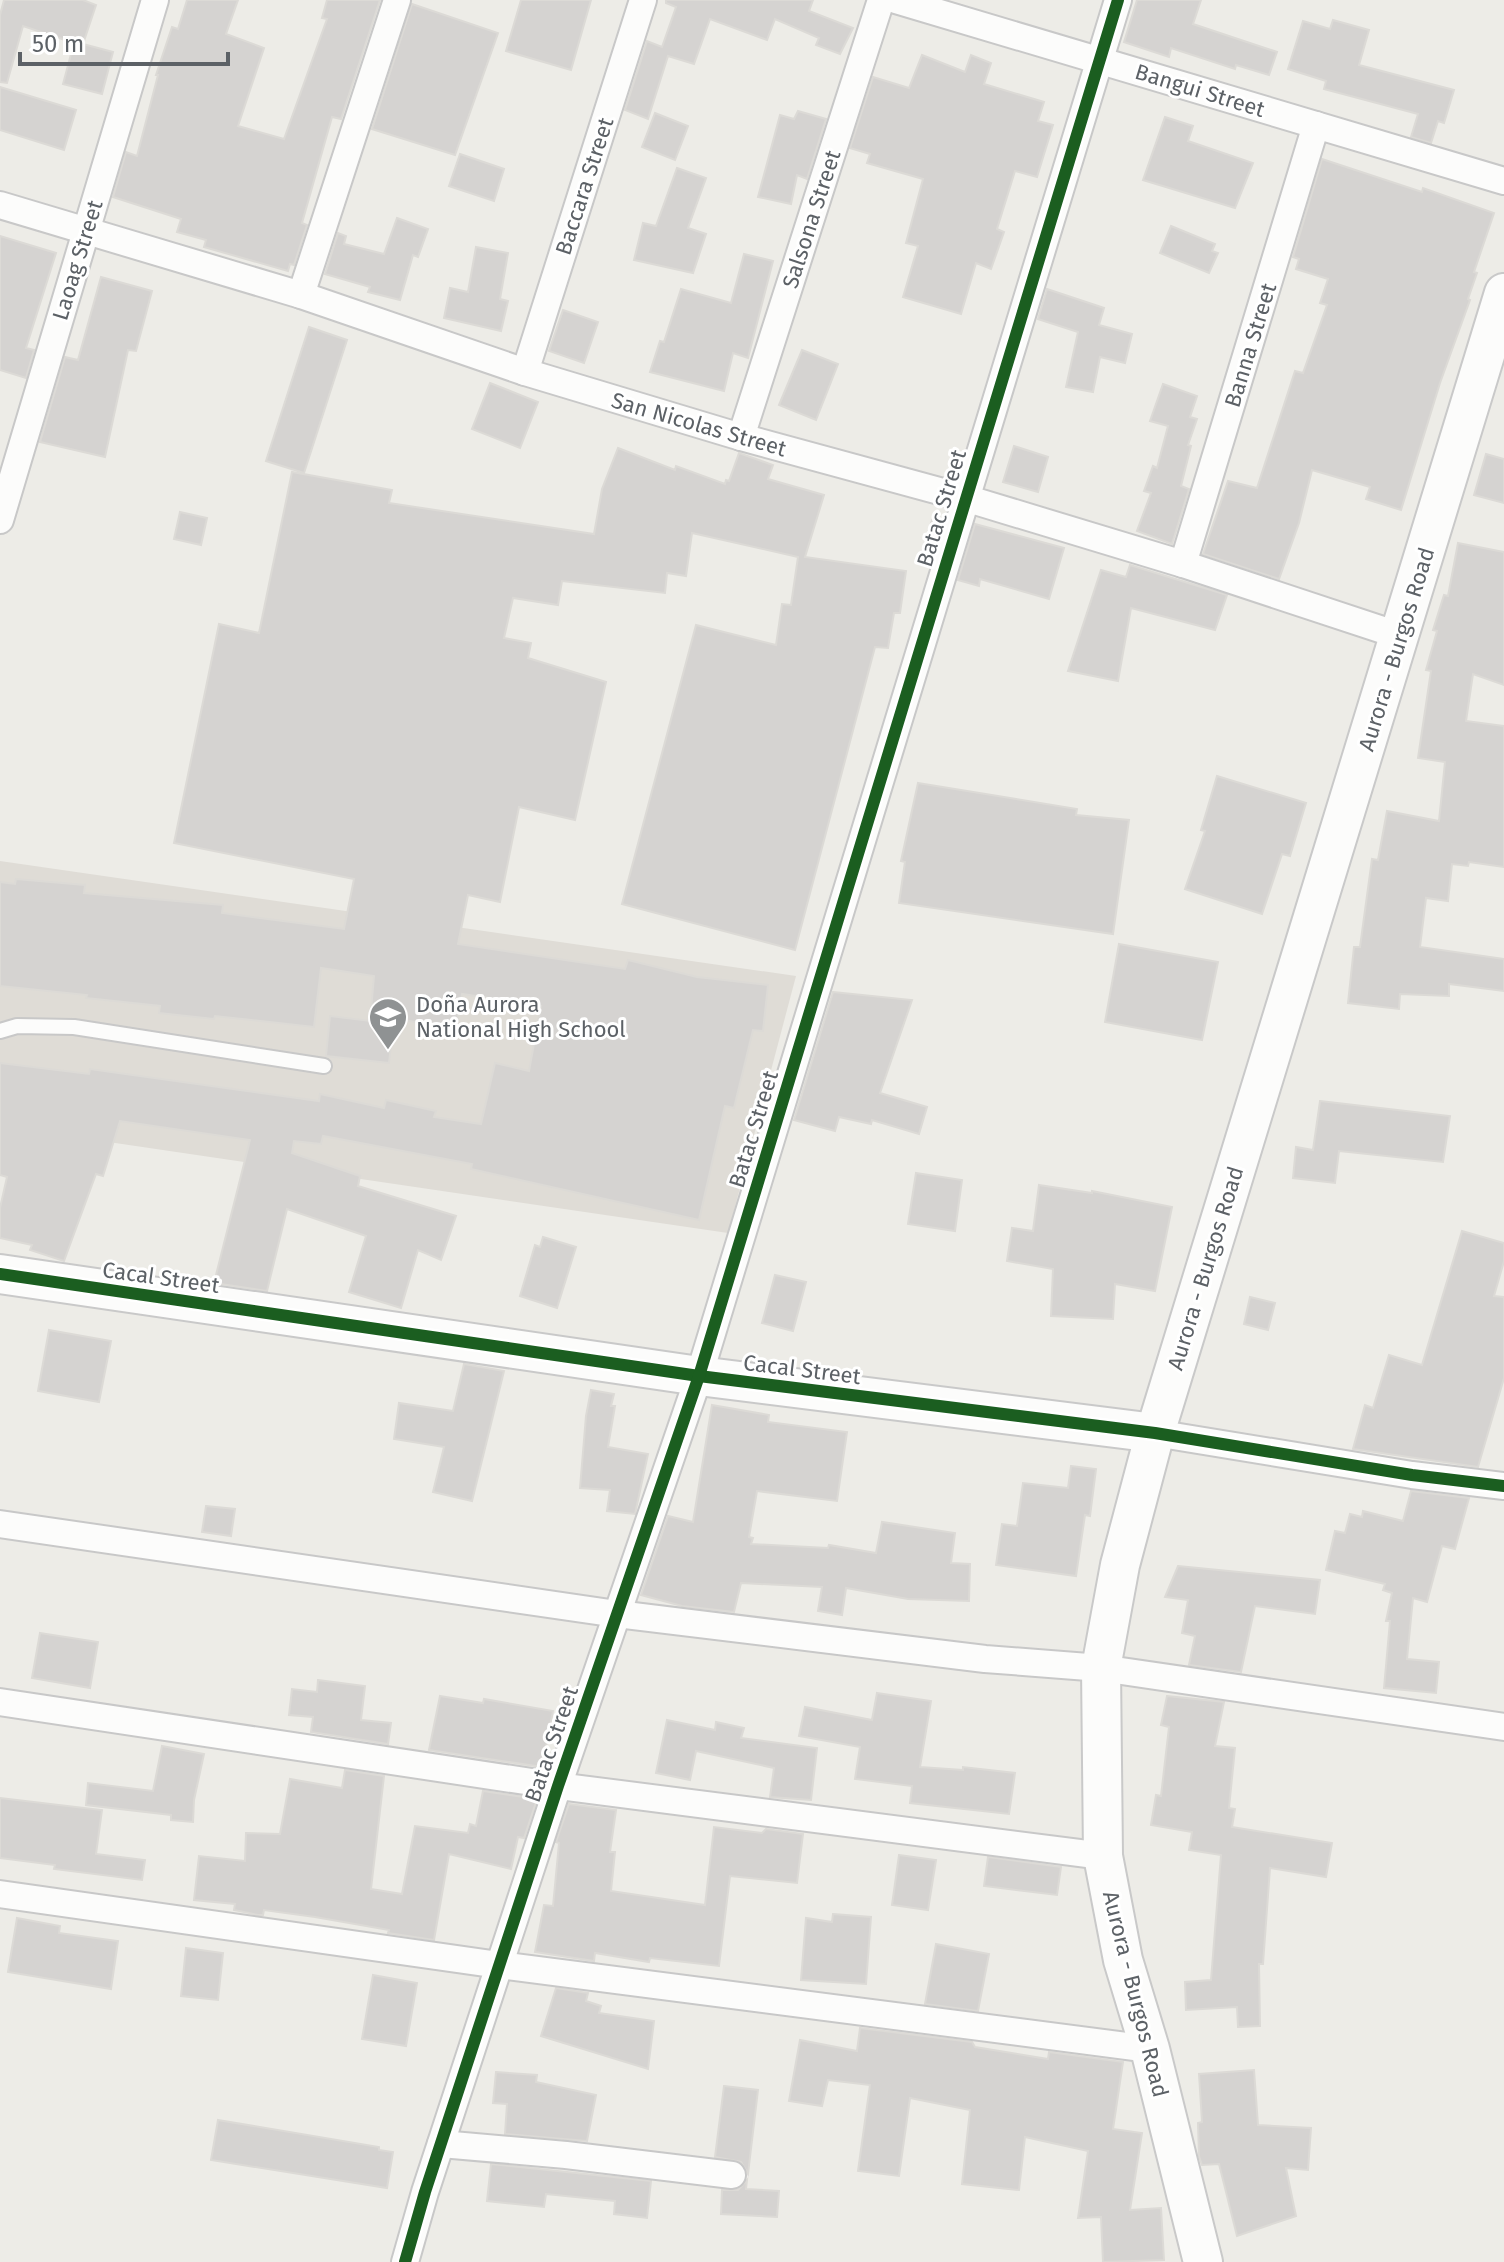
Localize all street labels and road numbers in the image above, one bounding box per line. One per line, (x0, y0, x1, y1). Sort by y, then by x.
street label: Bangui Street (1132, 58, 1268, 123)
street label: Baccara Street (550, 114, 619, 258)
street label: Salsona Street (776, 147, 847, 292)
street label: Laoag Street (46, 197, 109, 323)
street label: Banna Street (1219, 280, 1282, 411)
street label: San Nicolas Street (608, 387, 789, 462)
street label: Batac Street (911, 446, 972, 570)
street label: Aurora - Burgos Road (1353, 544, 1440, 754)
street label: Batac Street (723, 1067, 784, 1191)
street label: Aurora - Burgos Road (1162, 1163, 1249, 1373)
street label: Cacal Street (101, 1256, 221, 1299)
street label: Cacal Street (742, 1349, 862, 1390)
street label: Batac Street (519, 1682, 584, 1806)
street label: Aurora - Burgos Road (1097, 1888, 1174, 2100)

